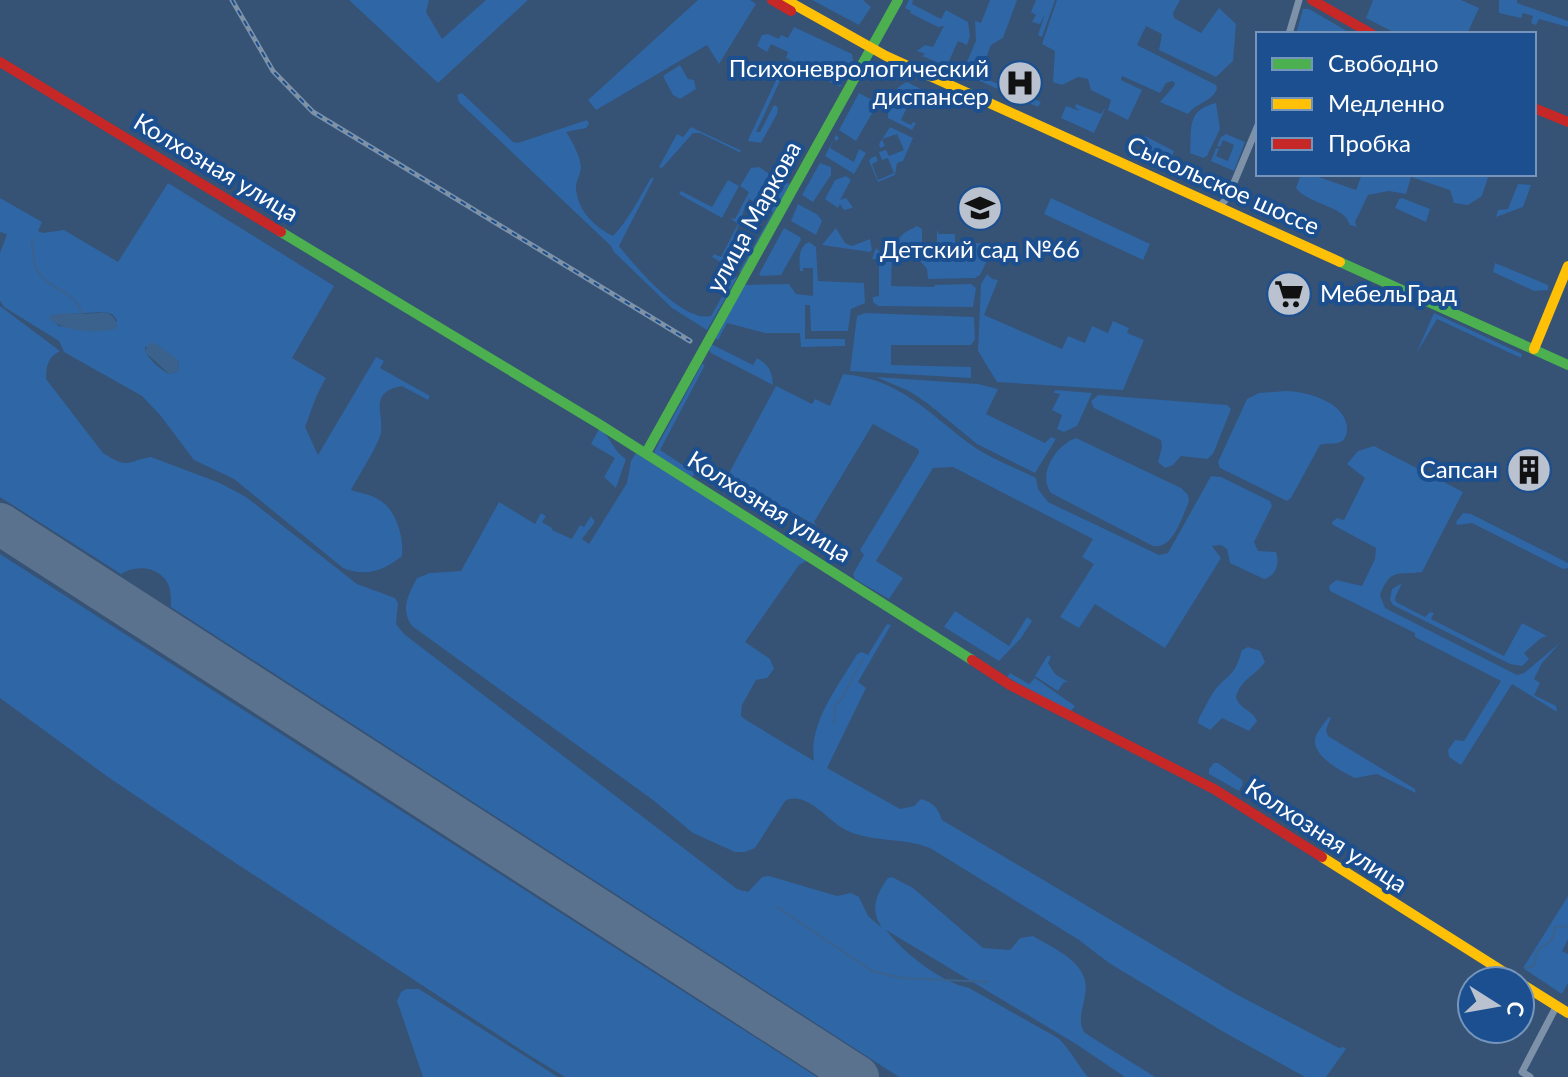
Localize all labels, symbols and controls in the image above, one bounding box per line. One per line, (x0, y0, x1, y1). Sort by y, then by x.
legend (1256, 32, 1536, 176)
text: Свободно (1328, 48, 1439, 77)
place label: Психоневрологический диспансер (729, 53, 989, 110)
hospital icon: Психоневрологический диспансер (996, 59, 1044, 107)
text: Медленно (1328, 88, 1445, 117)
street label: Колхозная улица (129, 106, 304, 227)
text: Пробка (1328, 128, 1411, 157)
street label: Сысольское шоссе (1123, 129, 1324, 240)
street label: улица Маркова (699, 136, 806, 297)
school or university icon: Детский сад №66 (956, 184, 1004, 232)
place label: Детский сад №66 (880, 234, 1080, 263)
supermarket icon: МебельГрад (1265, 270, 1313, 318)
place label: МебельГрад (1320, 278, 1457, 307)
street label: Колхозная улица (683, 444, 857, 568)
building icon: Сапсан (1505, 446, 1553, 494)
place label: Сапсан (1420, 454, 1498, 483)
street label: Колхозная улица (1241, 772, 1413, 898)
north arrow (1456, 965, 1536, 1045)
text: С (1501, 999, 1531, 1019)

